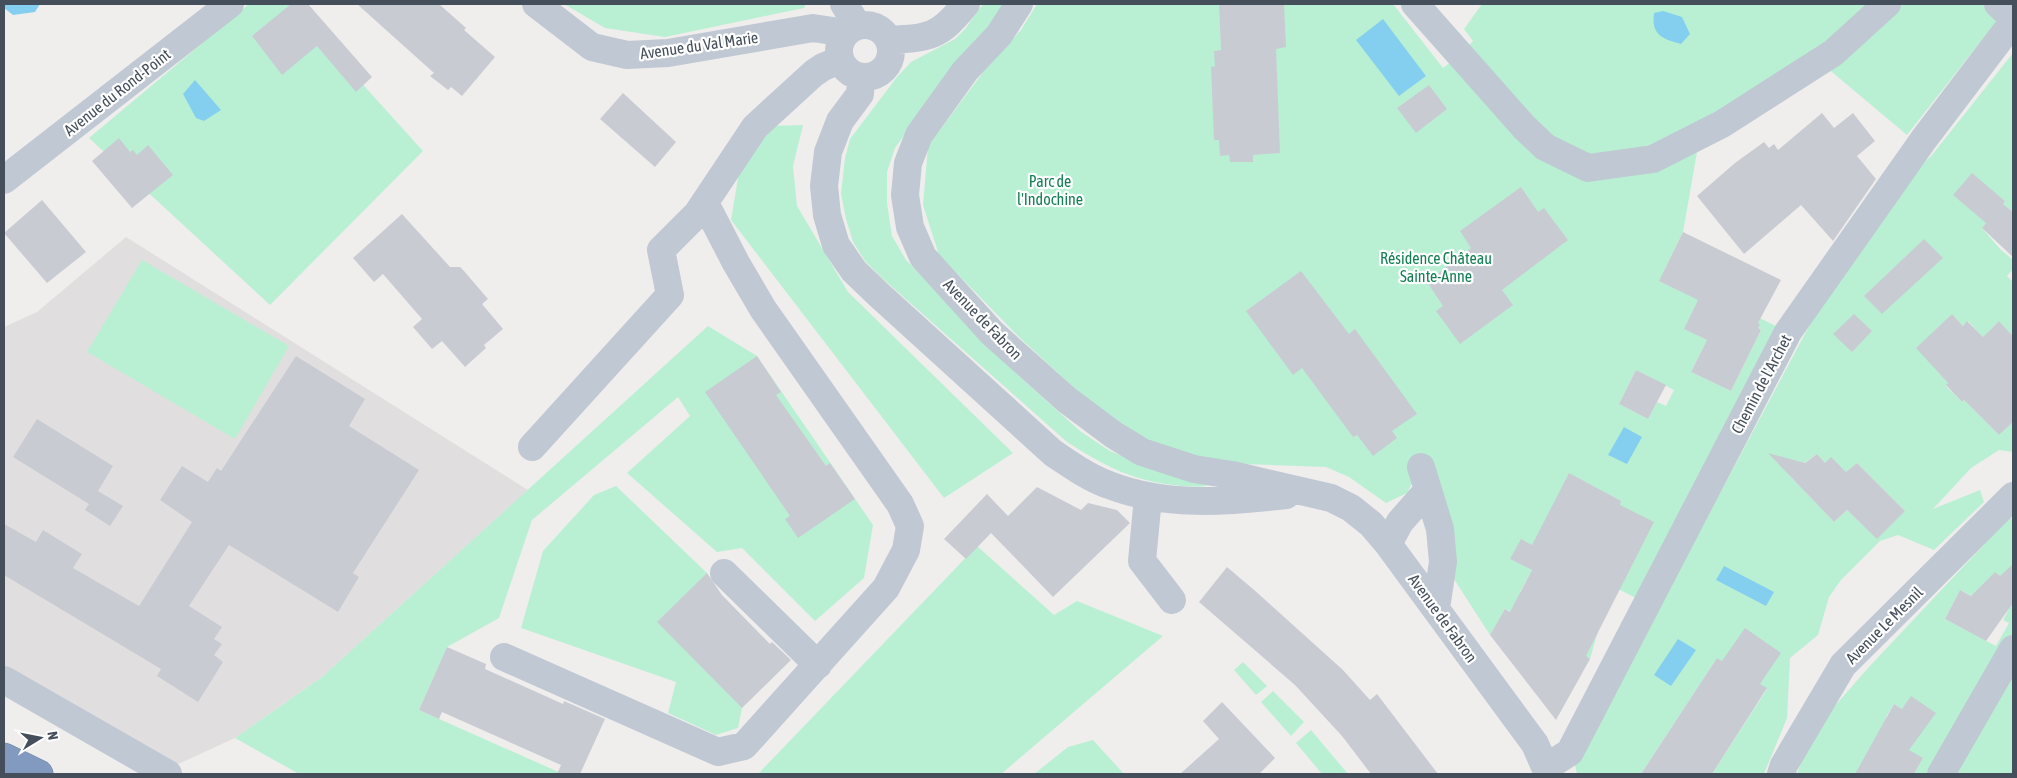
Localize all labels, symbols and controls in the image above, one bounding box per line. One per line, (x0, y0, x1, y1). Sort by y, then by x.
street label: Avenue du Val Marie (639, 28, 759, 62)
street label: Avenue du Rond-Point (60, 45, 174, 139)
park label: Parc de l'Indochine (1017, 172, 1083, 208)
park label: Résidence Château Sainte-Anne (1380, 249, 1492, 285)
street label: Avenue de Fabron (940, 275, 1026, 363)
street label: Chemin de l'Archet (1727, 331, 1795, 437)
street label: Avenue de Fabron (1405, 570, 1481, 666)
street label: Avenue Le Mesnil (1842, 582, 1927, 667)
north arrow (15, 713, 65, 763)
text: N (44, 730, 61, 741)

